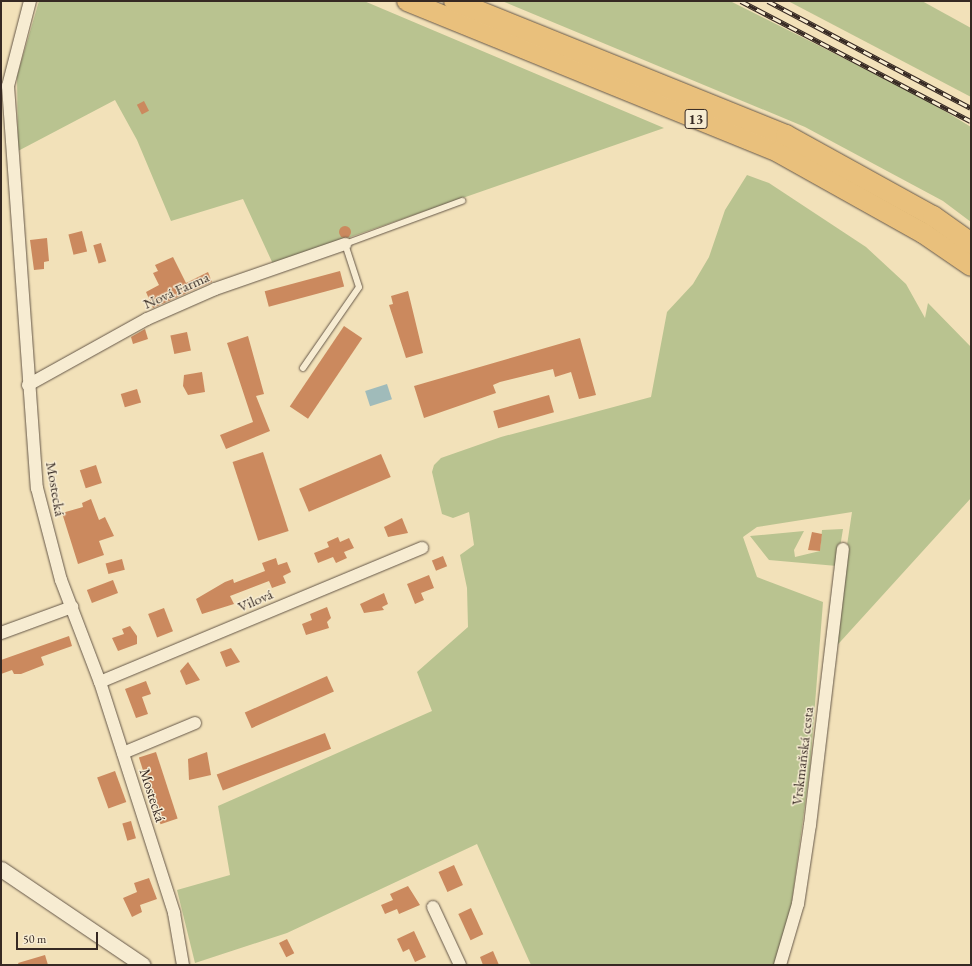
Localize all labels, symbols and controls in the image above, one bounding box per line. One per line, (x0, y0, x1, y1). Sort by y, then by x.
road number: 13 (684, 107, 708, 131)
street label: Nová Farma (140, 267, 212, 313)
street label: Mostecká (42, 460, 70, 518)
street label: Vilová (235, 585, 275, 615)
street label: Vrskmaňská cesta (787, 706, 817, 806)
street label: Mostecká (136, 766, 170, 824)
scale bar (18, 924, 100, 950)
text: 50 m (23, 931, 46, 947)

